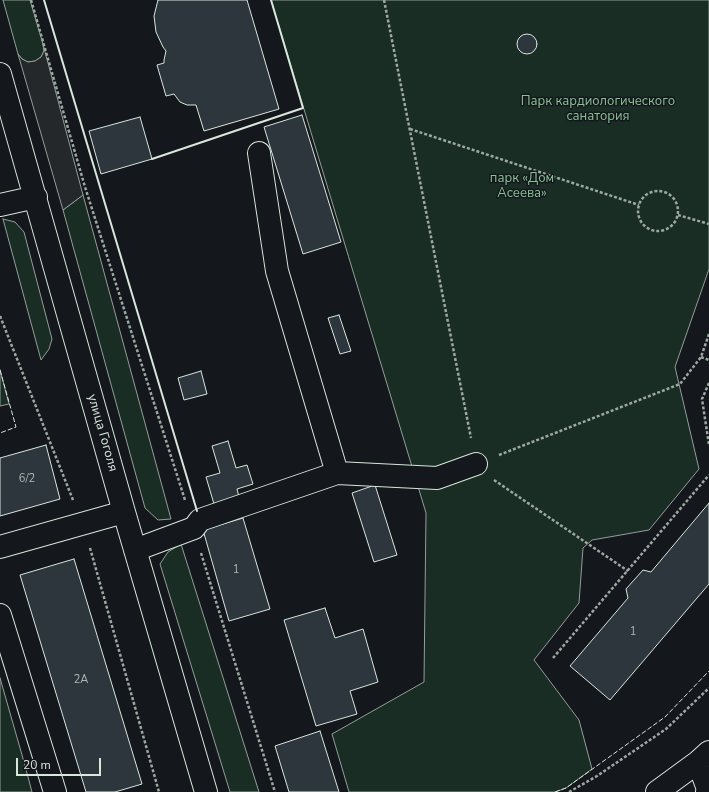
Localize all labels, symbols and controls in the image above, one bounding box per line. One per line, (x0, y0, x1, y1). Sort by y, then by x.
park label: Парк кардиологического санатория (521, 94, 675, 125)
park label: парк «Дом Асеева» (490, 171, 554, 202)
street label: улица Гоголя (84, 392, 120, 474)
house number: 6/2 (19, 472, 35, 486)
house number: 1 (233, 563, 239, 577)
house number: 1 (630, 625, 636, 639)
house number: 2А (74, 673, 88, 687)
scale bar (18, 750, 103, 776)
text: 20 m (23, 757, 51, 773)

